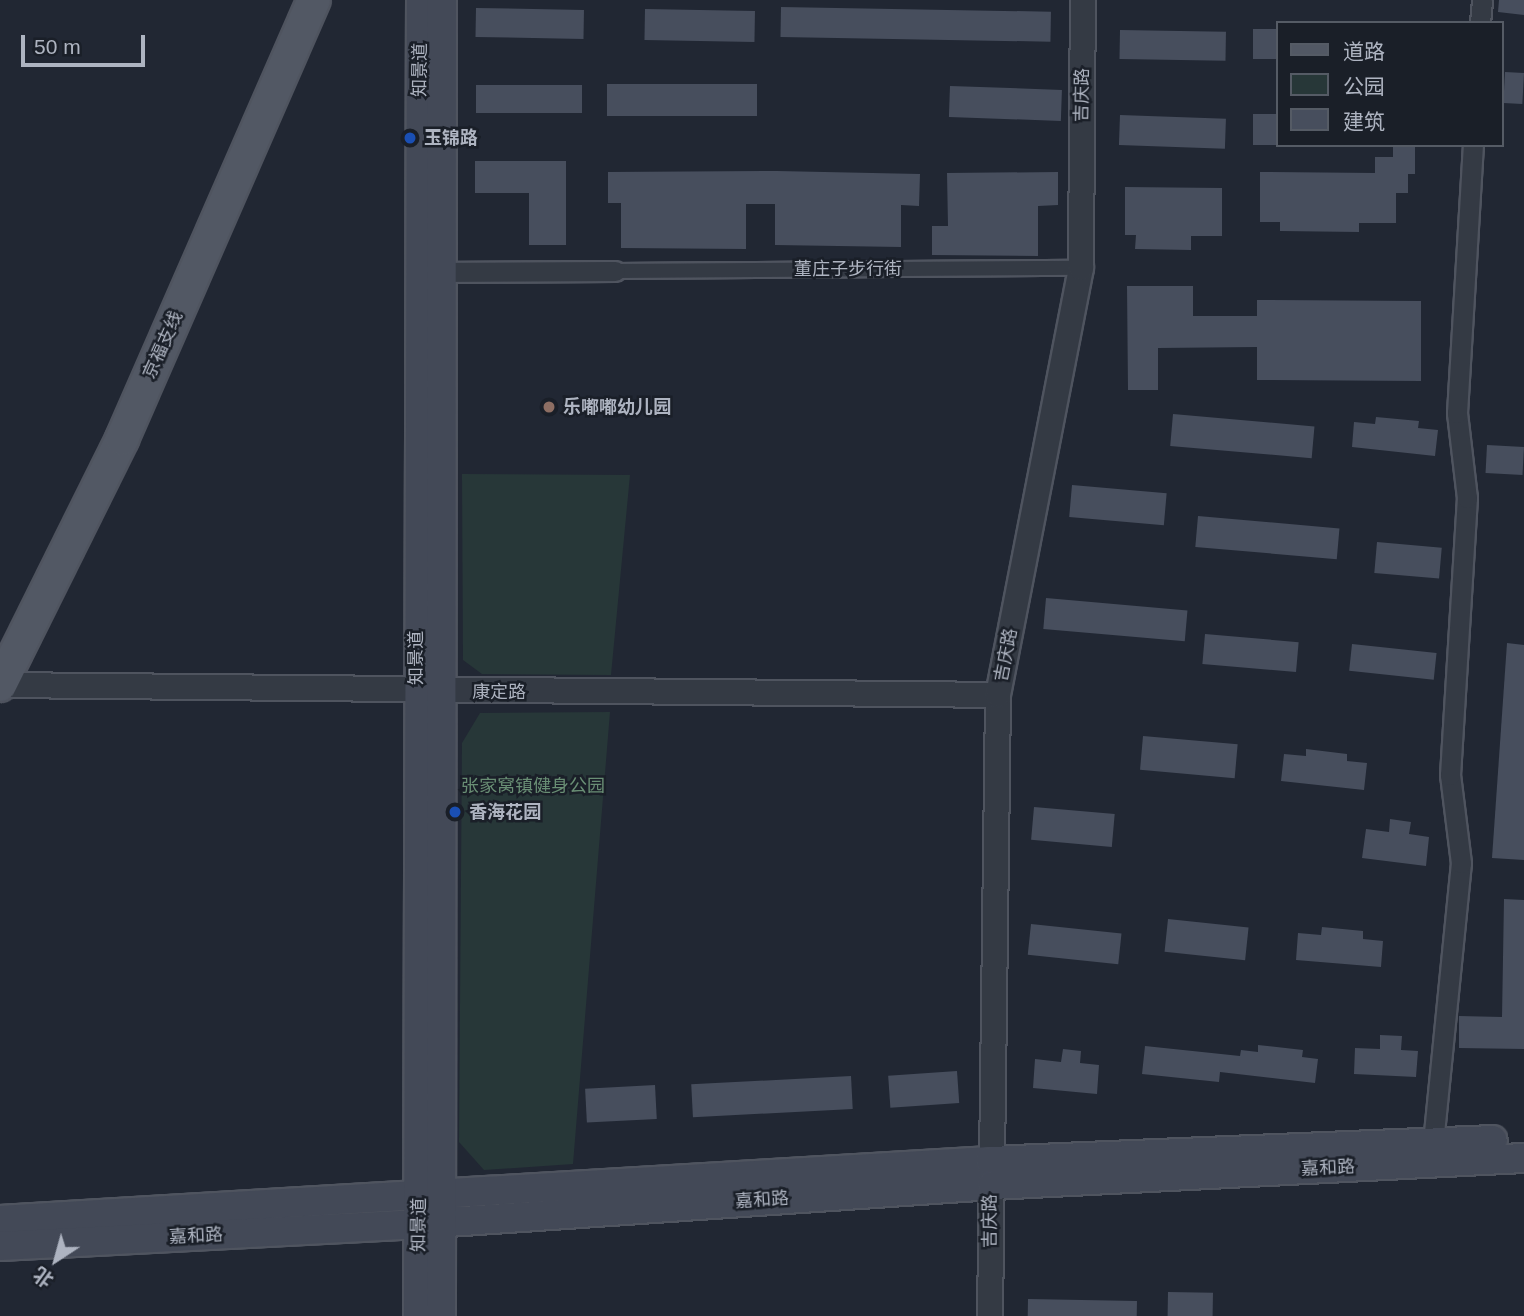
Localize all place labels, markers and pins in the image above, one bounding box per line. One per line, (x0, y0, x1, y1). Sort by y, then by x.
place label: 玉锦路 (424, 127, 478, 149)
marker: 玉锦路 (402, 130, 418, 146)
place label: 乐嘟嘟幼儿园 (563, 396, 671, 418)
marker: 乐嘟嘟幼儿园 (541, 399, 557, 415)
place label: 香海花园 (469, 801, 541, 823)
marker: 香海花园 (447, 804, 463, 820)

